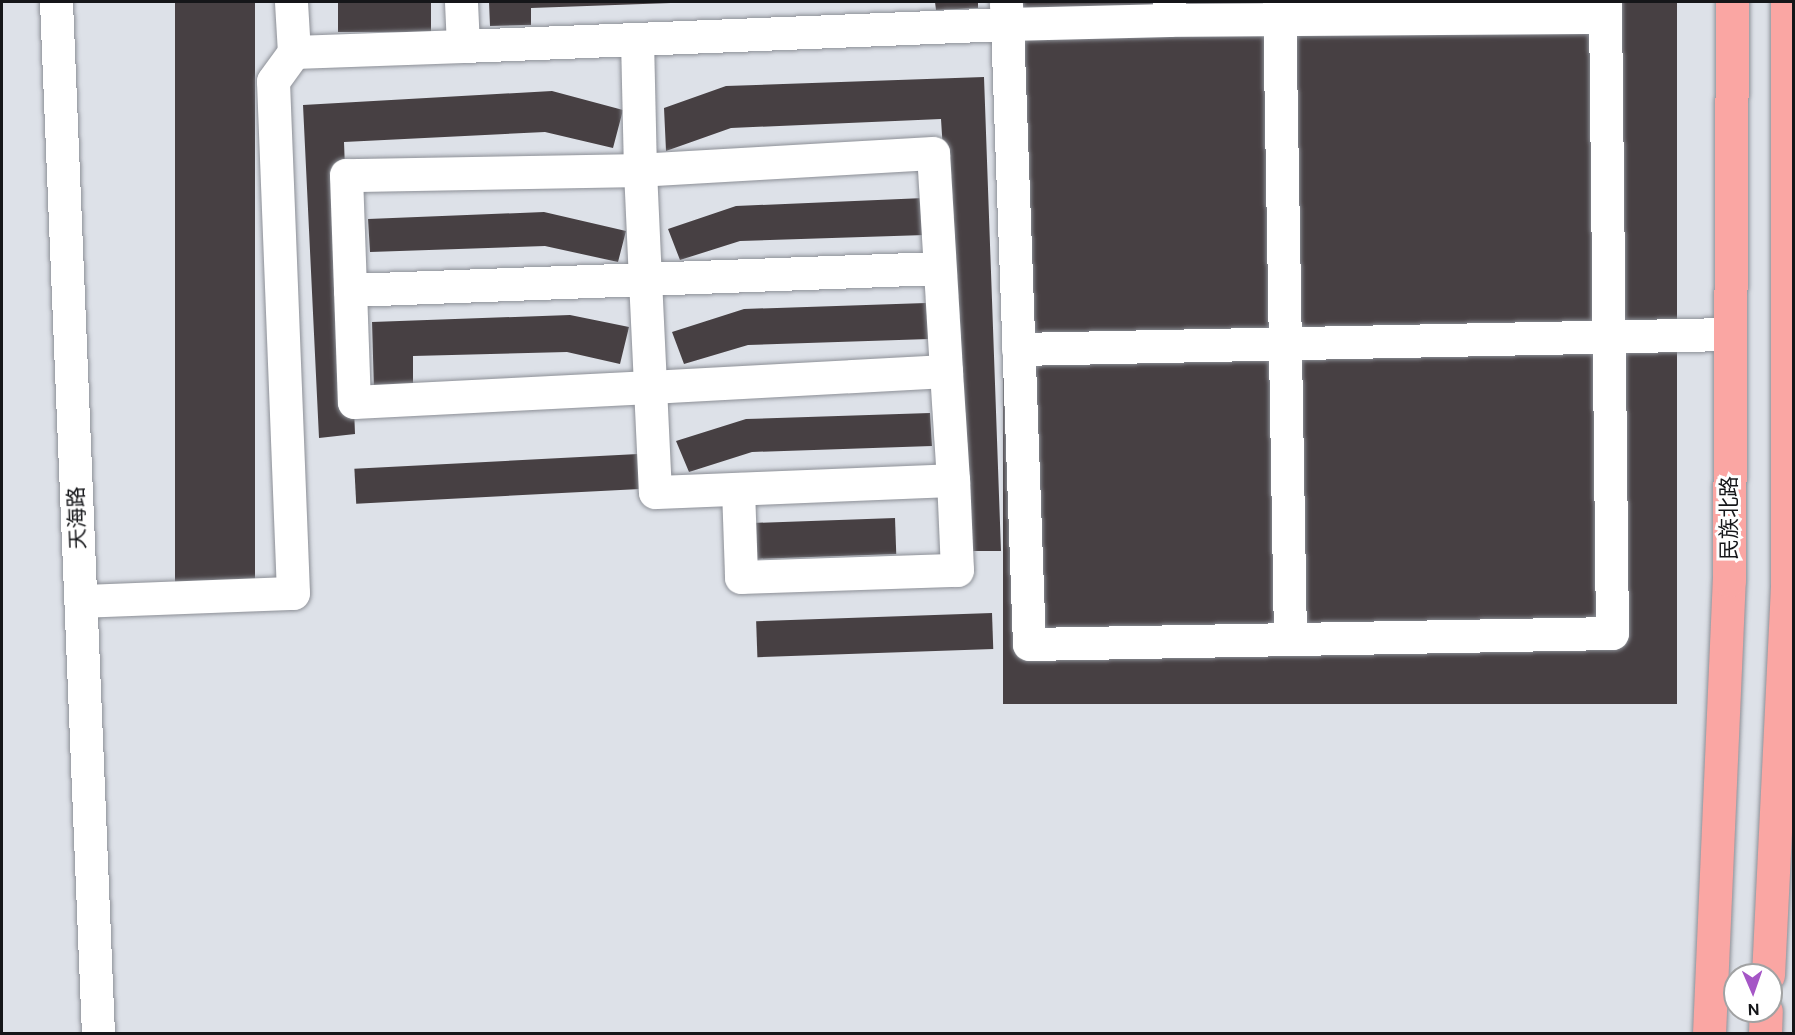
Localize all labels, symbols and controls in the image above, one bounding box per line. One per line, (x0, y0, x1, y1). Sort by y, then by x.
street label: 民族北路 (1716, 476, 1742, 560)
street label: 天海路 (63, 486, 91, 550)
north arrow (1723, 963, 1783, 1023)
text: N (1747, 999, 1760, 1020)

